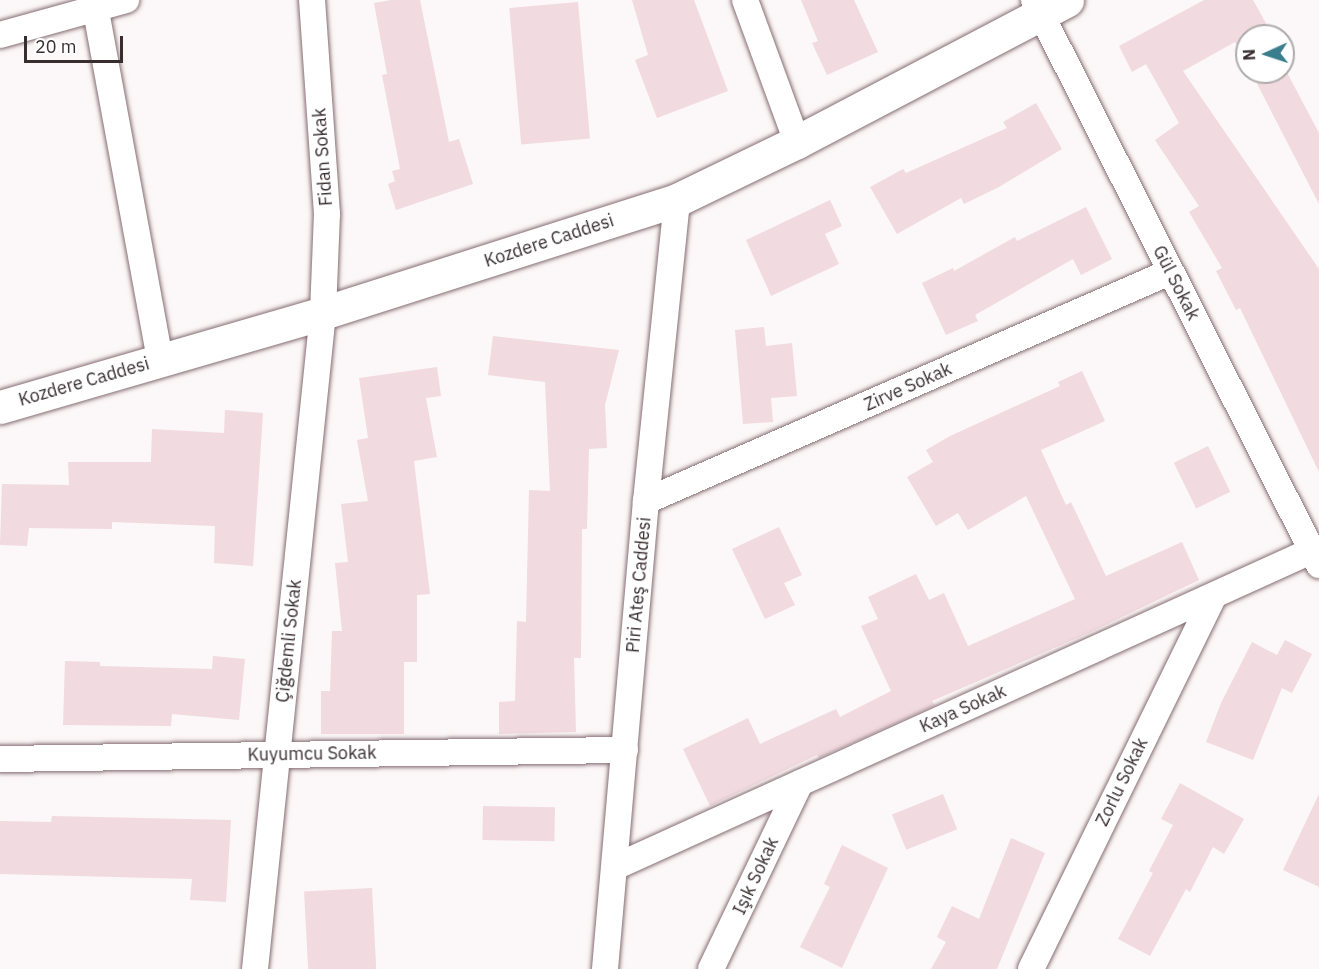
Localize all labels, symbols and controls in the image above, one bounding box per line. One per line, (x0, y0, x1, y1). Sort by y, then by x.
scale bar (27, 24, 126, 62)
north arrow (1235, 24, 1295, 84)
text: 20 m (35, 35, 77, 58)
text: N (1239, 49, 1259, 61)
street label: Fidan Sokak (309, 107, 337, 207)
street label: Kozdere Caddesi (482, 210, 616, 272)
street label: Gül Sokak (1148, 242, 1204, 324)
street label: Kozdere Caddesi (16, 353, 152, 411)
street label: Zirve Sokak (861, 358, 955, 416)
street label: Piri Ateş Caddesi (622, 516, 656, 654)
street label: Çiğdemli Sokak (272, 578, 306, 704)
street label: Kaya Sokak (916, 680, 1010, 738)
street label: Zorlu Sokak (1091, 734, 1153, 830)
street label: Kuyumcu Sokak (247, 742, 377, 766)
street label: Işık Sokak (729, 834, 783, 918)

